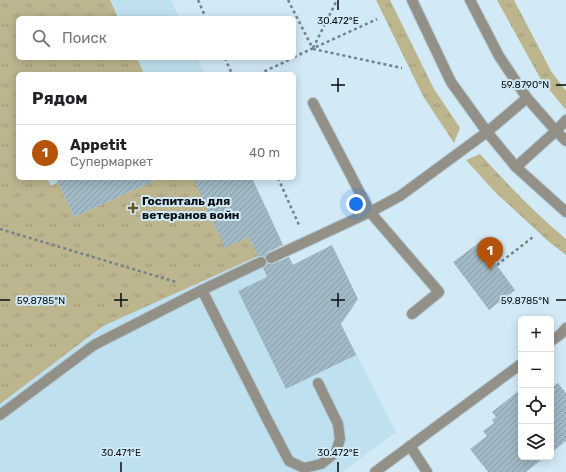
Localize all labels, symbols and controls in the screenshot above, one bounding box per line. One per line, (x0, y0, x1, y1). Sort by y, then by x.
text: 30.472°E (317, 15, 359, 27)
search box (16, 16, 296, 60)
icon: search (30, 27, 52, 49)
text: Поиск (62, 29, 107, 47)
text: 59.8790°N (501, 79, 549, 91)
text: Рядом (32, 88, 88, 108)
text: Appetit (70, 136, 127, 154)
text: 1 (42, 145, 48, 160)
text: 40 m (249, 145, 280, 160)
text: Супермаркет (70, 154, 153, 169)
place label: Госпиталь для ветеранов войн (142, 194, 240, 222)
your location (346, 194, 366, 214)
marker: Госпиталь для ветеранов войн (127, 202, 139, 214)
pin: 1 (477, 237, 503, 270)
text: 59.8785°N (17, 295, 65, 307)
text: 59.8785°N (501, 295, 549, 307)
map controls (518, 316, 554, 460)
button: + (518, 316, 554, 352)
button: − (518, 352, 554, 388)
button: locate (518, 388, 554, 424)
button: layers (518, 424, 554, 460)
text: 30.471°E (101, 447, 141, 459)
text: 30.472°E (317, 447, 359, 459)

